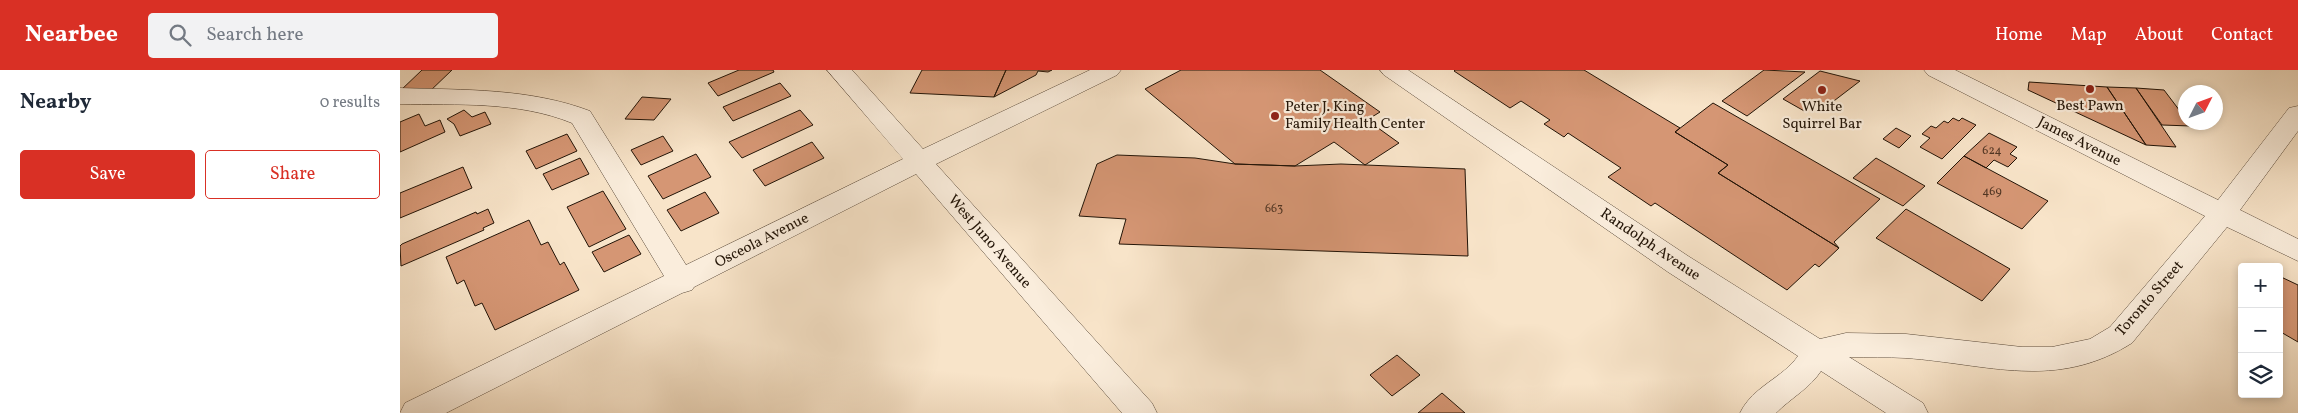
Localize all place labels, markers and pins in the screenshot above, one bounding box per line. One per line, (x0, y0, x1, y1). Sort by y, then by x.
marker: Best Pawn (2084, 83, 2096, 95)
marker: White Squirrel Bar (1816, 84, 1828, 96)
place label: Best Pawn (2056, 96, 2124, 117)
place label: Peter J. King Family Health Center (1285, 97, 1425, 135)
place label: White Squirrel Bar (1782, 97, 1862, 135)
marker: Peter J. King Family Health Center (1269, 110, 1281, 122)

